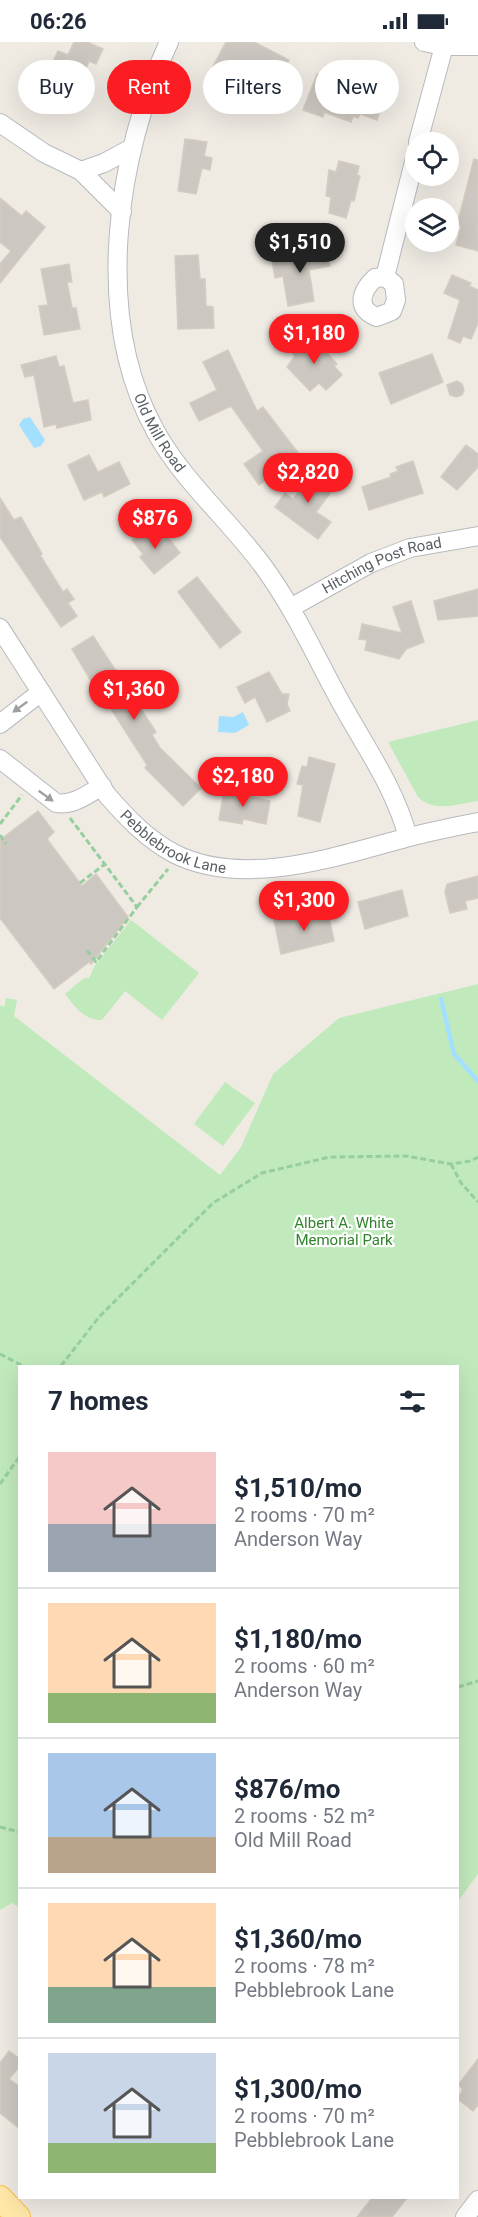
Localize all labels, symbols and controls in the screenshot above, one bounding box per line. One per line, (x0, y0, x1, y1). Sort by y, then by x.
text: 06:26 (30, 9, 87, 34)
chip: Buy (18, 60, 95, 114)
chip: Rent (107, 60, 191, 114)
chip: Filters (203, 60, 303, 114)
chip: New (315, 60, 399, 114)
map controls (405, 132, 459, 252)
button: locate (405, 132, 459, 186)
button: layers (405, 198, 459, 252)
pin: $1,510 (251, 223, 349, 274)
text: $1,510 (269, 230, 331, 254)
pin: $1,180 (265, 314, 363, 365)
text: $1,180 (283, 321, 345, 345)
street label: Old Mill Road (130, 391, 189, 476)
pin: $2,820 (259, 453, 357, 504)
text: $2,820 (277, 460, 339, 484)
pin: $876 (119, 499, 191, 550)
text: $876 (132, 506, 178, 530)
street label: Hitching Post Road (319, 534, 443, 597)
pin: $1,360 (85, 670, 183, 721)
text: $1,360 (103, 677, 165, 701)
one-way arrow (12, 701, 28, 713)
pin: $2,180 (194, 757, 292, 808)
text: $2,180 (212, 764, 274, 788)
one-way arrow (37, 790, 53, 802)
street label: Pebblebrook Lane (116, 806, 227, 877)
pin: $1,300 (255, 881, 353, 932)
text: $1,300 (273, 888, 335, 912)
park label: Albert A. White Memorial Park (294, 1214, 394, 1249)
icon: filters (396, 1385, 429, 1418)
text: 7 homes (48, 1386, 149, 1416)
text: $1,510/mo (234, 1473, 362, 1503)
icon: home (96, 1476, 168, 1548)
text: 2 rooms · 70 m² (234, 1503, 375, 1527)
text: Anderson Way (234, 1527, 362, 1551)
text: $1,180/mo (234, 1624, 362, 1654)
icon: home (96, 1627, 168, 1699)
text: 2 rooms · 60 m² (234, 1654, 375, 1678)
text: Anderson Way (234, 1678, 362, 1702)
text: $876/mo (234, 1774, 341, 1804)
icon: home (96, 1777, 168, 1849)
text: 2 rooms · 52 m² (234, 1804, 375, 1828)
text: Old Mill Road (234, 1828, 352, 1852)
text: $1,360/mo (234, 1924, 362, 1954)
icon: home (96, 1927, 168, 1999)
text: 2 rooms · 78 m² (234, 1954, 375, 1978)
text: Pebblebrook Lane (234, 1978, 394, 2002)
text: $1,300/mo (234, 2074, 362, 2104)
icon: home (96, 2077, 168, 2149)
text: 2 rooms · 70 m² (234, 2104, 375, 2128)
text: Pebblebrook Lane (234, 2128, 394, 2152)

